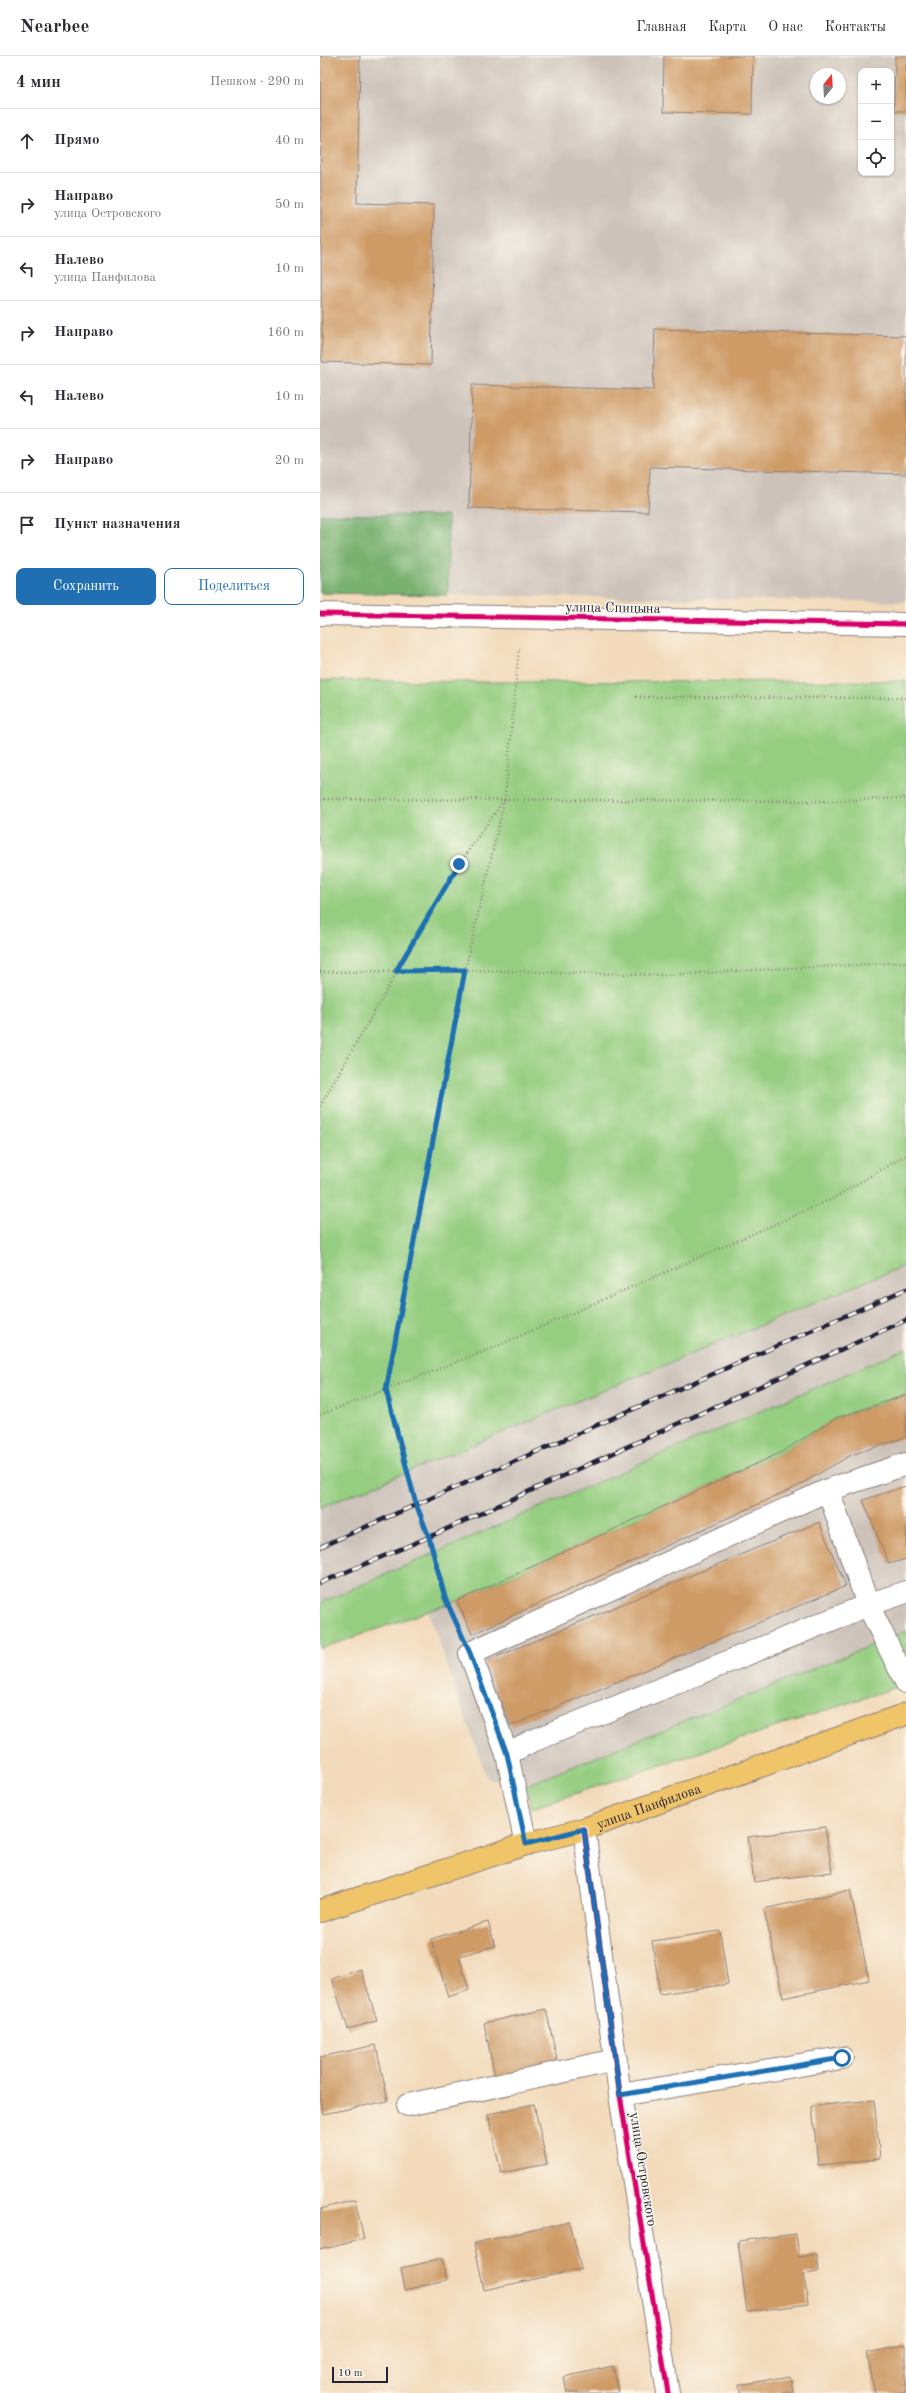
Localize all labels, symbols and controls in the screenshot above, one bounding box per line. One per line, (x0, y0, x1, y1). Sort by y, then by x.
text: Nearbee (20, 18, 89, 37)
text: Главная (636, 20, 686, 34)
text: Карта (708, 20, 746, 34)
text: О нас (768, 20, 803, 34)
text: Контакты (825, 20, 886, 34)
north arrow (810, 68, 846, 104)
map controls (858, 68, 894, 176)
button: + (858, 68, 894, 104)
text: 4 мин (16, 74, 61, 91)
text: Пешком · 290 m (210, 75, 304, 88)
button: − (858, 104, 894, 140)
icon: ahead (16, 130, 38, 152)
text: Прямо (54, 133, 100, 148)
text: 40 m (275, 134, 304, 147)
button: locate (858, 140, 894, 176)
text: Направо (54, 189, 113, 204)
icon: right (16, 194, 38, 216)
text: 50 m (275, 198, 304, 211)
text: улица Островского (54, 207, 161, 220)
text: Налево (54, 253, 104, 268)
icon: left (16, 258, 38, 280)
text: 10 m (275, 262, 304, 275)
text: улица Панфилова (54, 271, 156, 284)
icon: right (16, 322, 38, 344)
text: Направо (54, 325, 113, 340)
text: 160 m (267, 326, 304, 339)
icon: left (16, 386, 38, 408)
text: Налево (54, 389, 104, 404)
text: 10 m (275, 390, 304, 403)
icon: right (16, 450, 38, 472)
text: Направо (54, 453, 113, 468)
text: 20 m (275, 454, 304, 467)
icon: arrive (16, 514, 38, 536)
text: Пункт назначения (54, 517, 181, 532)
button: Сохранить (16, 568, 156, 605)
button: Поделиться (164, 568, 304, 605)
street label: улица Спицына (565, 600, 661, 616)
route end (450, 855, 468, 873)
street label: улица Панфилова (595, 1782, 703, 1832)
route start (833, 2049, 851, 2067)
street label: улица Островского (627, 2111, 659, 2227)
scale bar (332, 2365, 388, 2384)
text: 10 m (338, 2368, 363, 2379)

